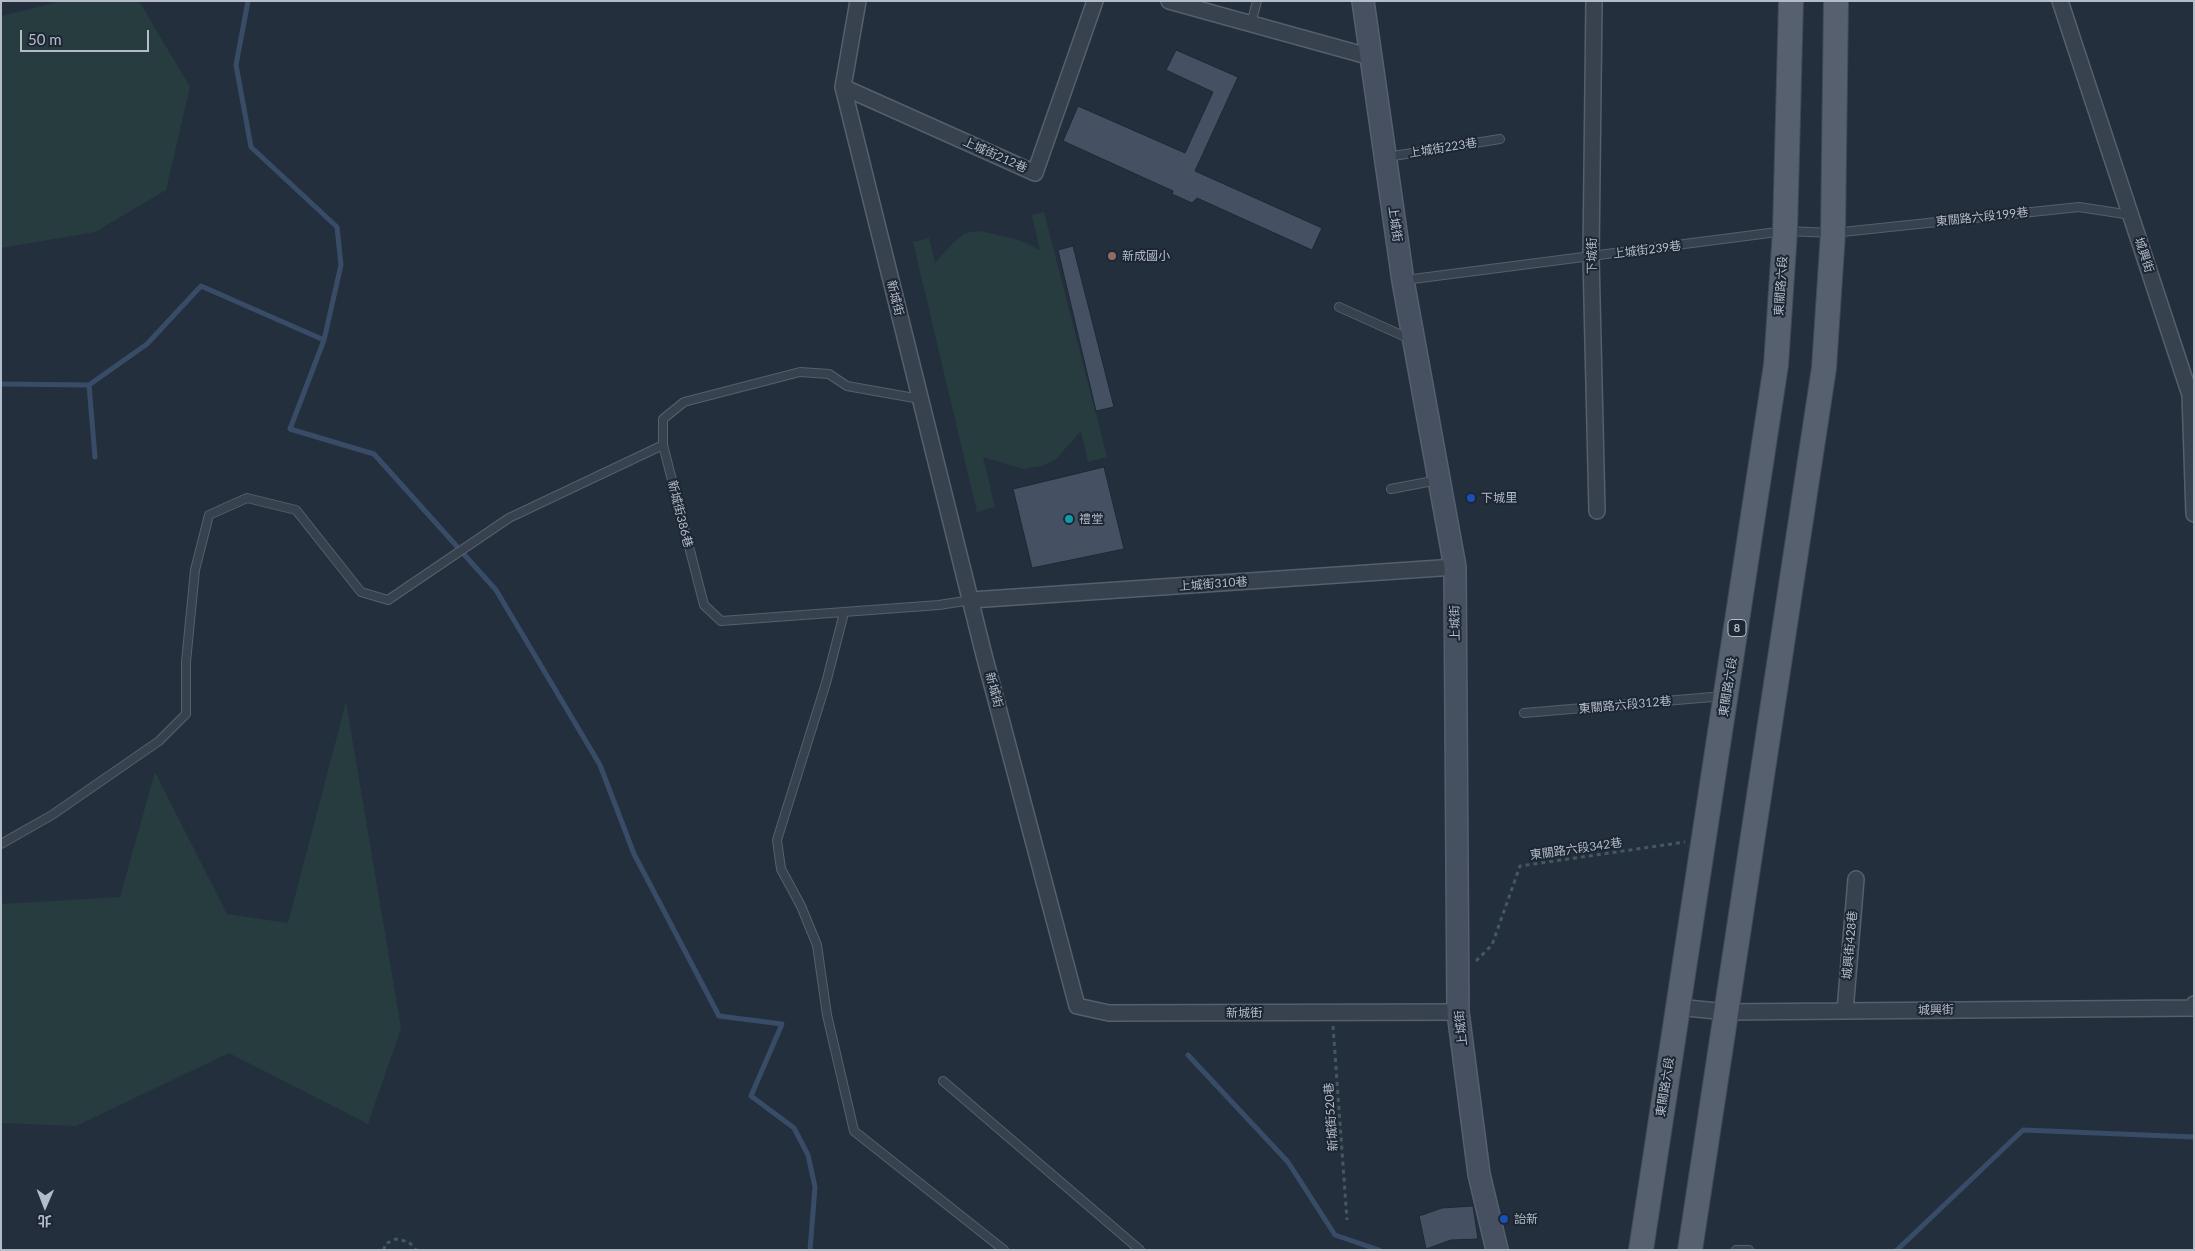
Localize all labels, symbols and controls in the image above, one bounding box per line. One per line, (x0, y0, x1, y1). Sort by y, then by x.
scale bar (22, 20, 151, 52)
text: 50 m (28, 30, 62, 48)
street label: 上城街212巷 (961, 134, 1029, 176)
street label: 上城街223巷 (1408, 136, 1478, 160)
street label: 上城街 (1385, 205, 1405, 243)
street label: 東關路六段199巷 (1935, 205, 2029, 229)
street label: 城興街 (2132, 236, 2156, 274)
street label: 下城街 (1585, 238, 1599, 274)
street label: 上城街239巷 (1612, 239, 1682, 261)
place label: 新成國小 (1122, 249, 1170, 263)
marker: 新成國小 (1106, 250, 1118, 262)
street label: 東關路六段 (1772, 256, 1790, 316)
street label: 新城街 (884, 279, 906, 317)
street label: 新城街386巷 (665, 479, 695, 549)
place label: 下城里 (1481, 491, 1517, 505)
marker: 下城里 (1465, 492, 1477, 504)
place label: 禮堂 (1079, 512, 1103, 526)
marker: 禮堂 (1063, 513, 1075, 525)
street label: 上城街310巷 (1178, 574, 1248, 594)
street label: 上城街 (1447, 605, 1463, 641)
road number: 8 (1728, 620, 1746, 636)
street label: 東關路六段 (1716, 656, 1740, 718)
street label: 新城街 (982, 671, 1006, 709)
street label: 東關路六段312巷 (1578, 694, 1672, 716)
street label: 東關路六段342巷 (1529, 835, 1623, 863)
street label: 城興街428巷 (1840, 910, 1860, 980)
street label: 城興街 (1918, 1002, 1954, 1018)
street label: 新城街 (1226, 1006, 1262, 1020)
street label: 上城街 (1452, 1009, 1470, 1047)
street label: 東關路六段 (1653, 1056, 1677, 1118)
street label: 新城街520巷 (1321, 1082, 1341, 1152)
north arrow (20, 1181, 70, 1231)
place label: 詒新 (1514, 1212, 1538, 1226)
text: 北 (38, 1213, 52, 1230)
marker: 詒新 (1498, 1213, 1510, 1225)

